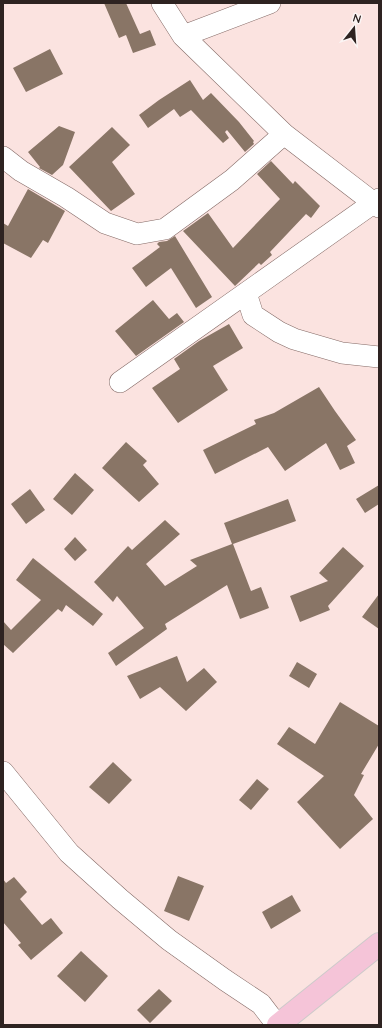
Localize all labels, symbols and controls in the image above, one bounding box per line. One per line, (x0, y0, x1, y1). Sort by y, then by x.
north arrow (334, 8, 374, 48)
text: N (351, 11, 363, 26)

